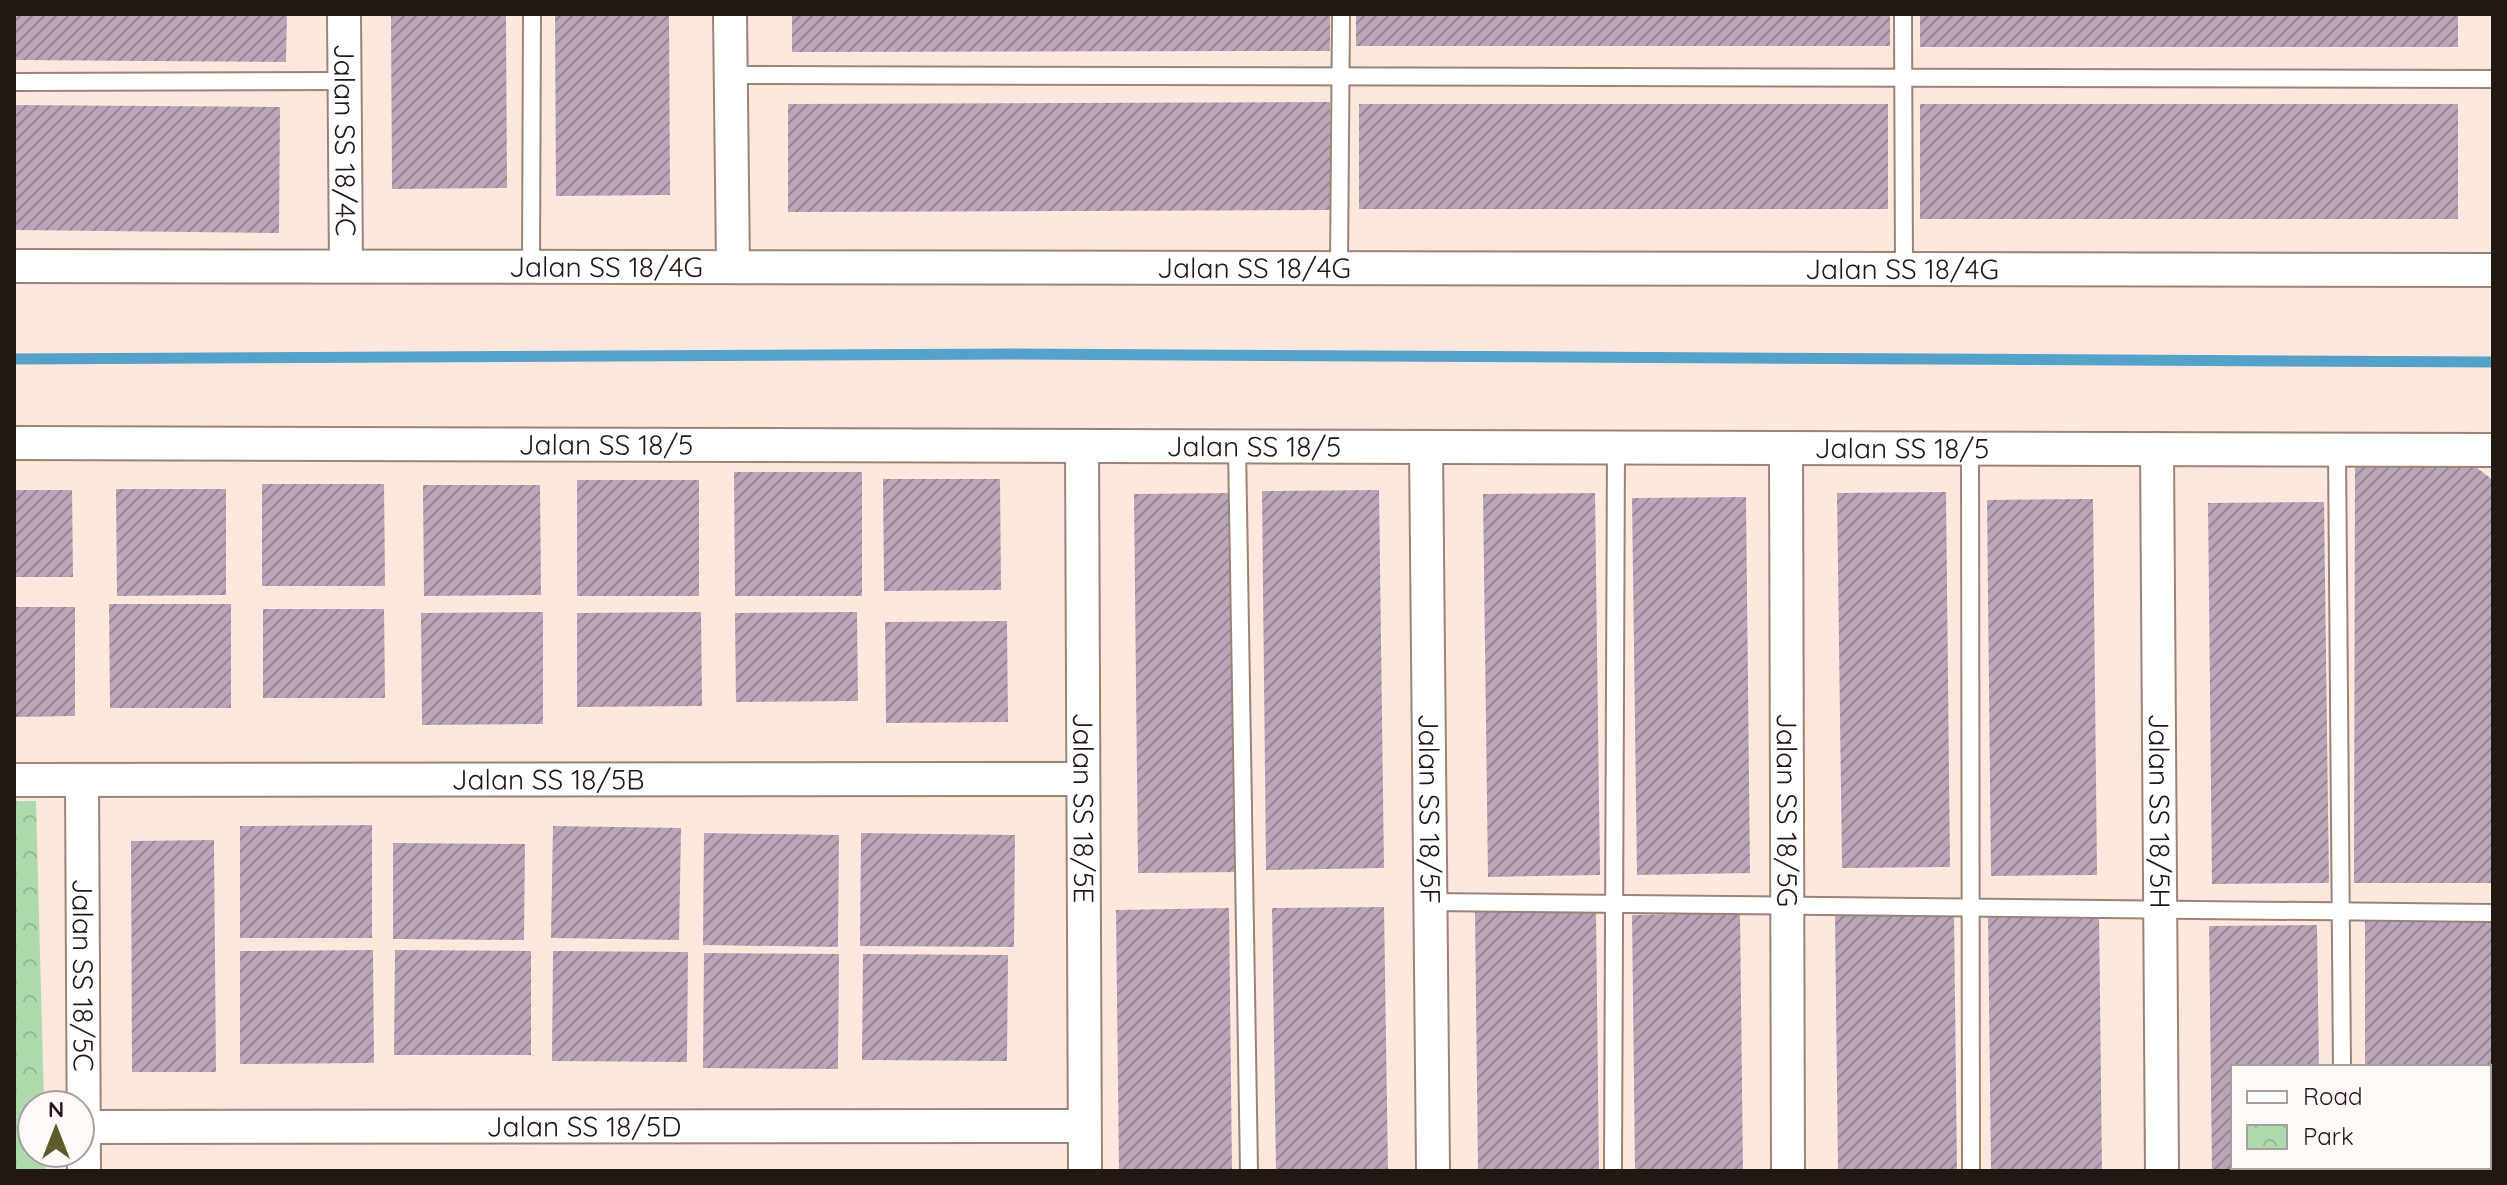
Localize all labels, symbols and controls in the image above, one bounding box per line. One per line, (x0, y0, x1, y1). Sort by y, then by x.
street label: Jalan SS 18/4C (327, 44, 364, 236)
street label: Jalan SS 18/4G (509, 249, 703, 284)
street label: Jalan SS 18/4G (1157, 250, 1351, 285)
street label: Jalan SS 18/4G (1805, 251, 1999, 286)
street label: Jalan SS 18/5 (519, 426, 693, 462)
street label: Jalan SS 18/5 (1167, 428, 1341, 464)
street label: Jalan SS 18/5 (1815, 430, 1989, 466)
street label: Jalan SS 18/5E (1066, 713, 1102, 903)
street label: Jalan SS 18/5F (1412, 713, 1448, 904)
street label: Jalan SS 18/5G (1770, 713, 1805, 907)
street label: Jalan SS 18/5H (2142, 713, 2178, 909)
street label: Jalan SS 18/5B (451, 761, 645, 797)
street label: Jalan SS 18/5C (65, 878, 101, 1072)
legend (2231, 1065, 2491, 1169)
text: Road (2303, 1081, 2363, 1111)
north arrow (16, 1089, 96, 1169)
text: N (48, 1095, 64, 1123)
street label: Jalan SS 18/5D (487, 1108, 681, 1144)
text: Park (2303, 1121, 2354, 1151)

